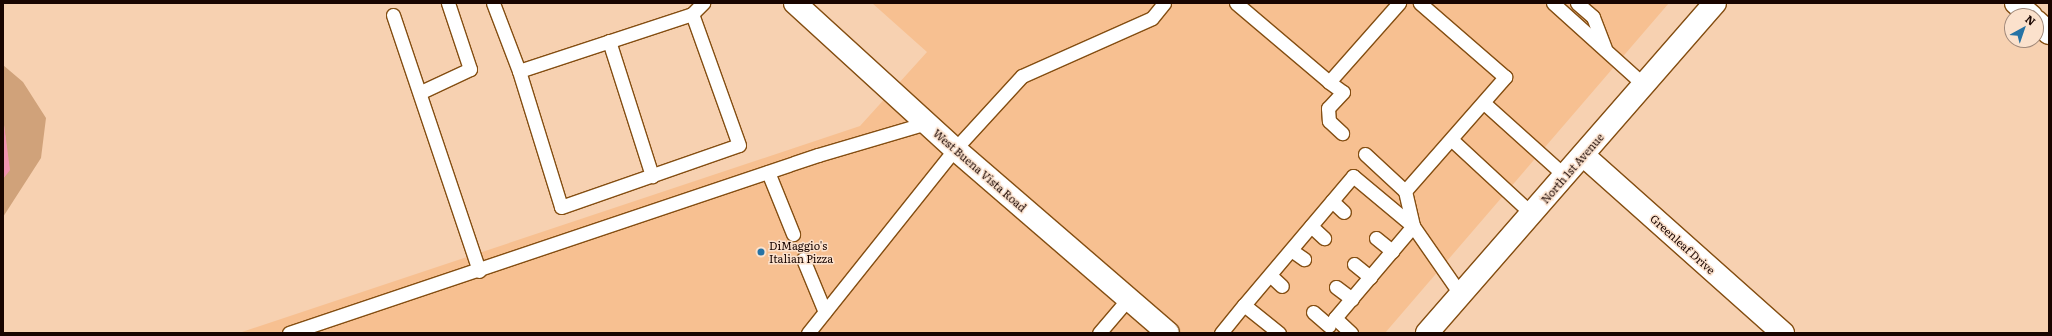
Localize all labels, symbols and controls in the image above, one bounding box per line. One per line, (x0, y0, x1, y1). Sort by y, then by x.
north arrow (2004, 8, 2044, 48)
text: N (2022, 10, 2040, 29)
street label: West Buena Vista Road (931, 126, 1029, 214)
street label: North 1st Avenue (1538, 130, 1606, 206)
street label: Greenleaf Drive (1648, 211, 1718, 277)
place label: DiMaggio's Italian Pizza (769, 239, 833, 265)
marker: DiMaggio's Italian Pizza (756, 247, 766, 257)

